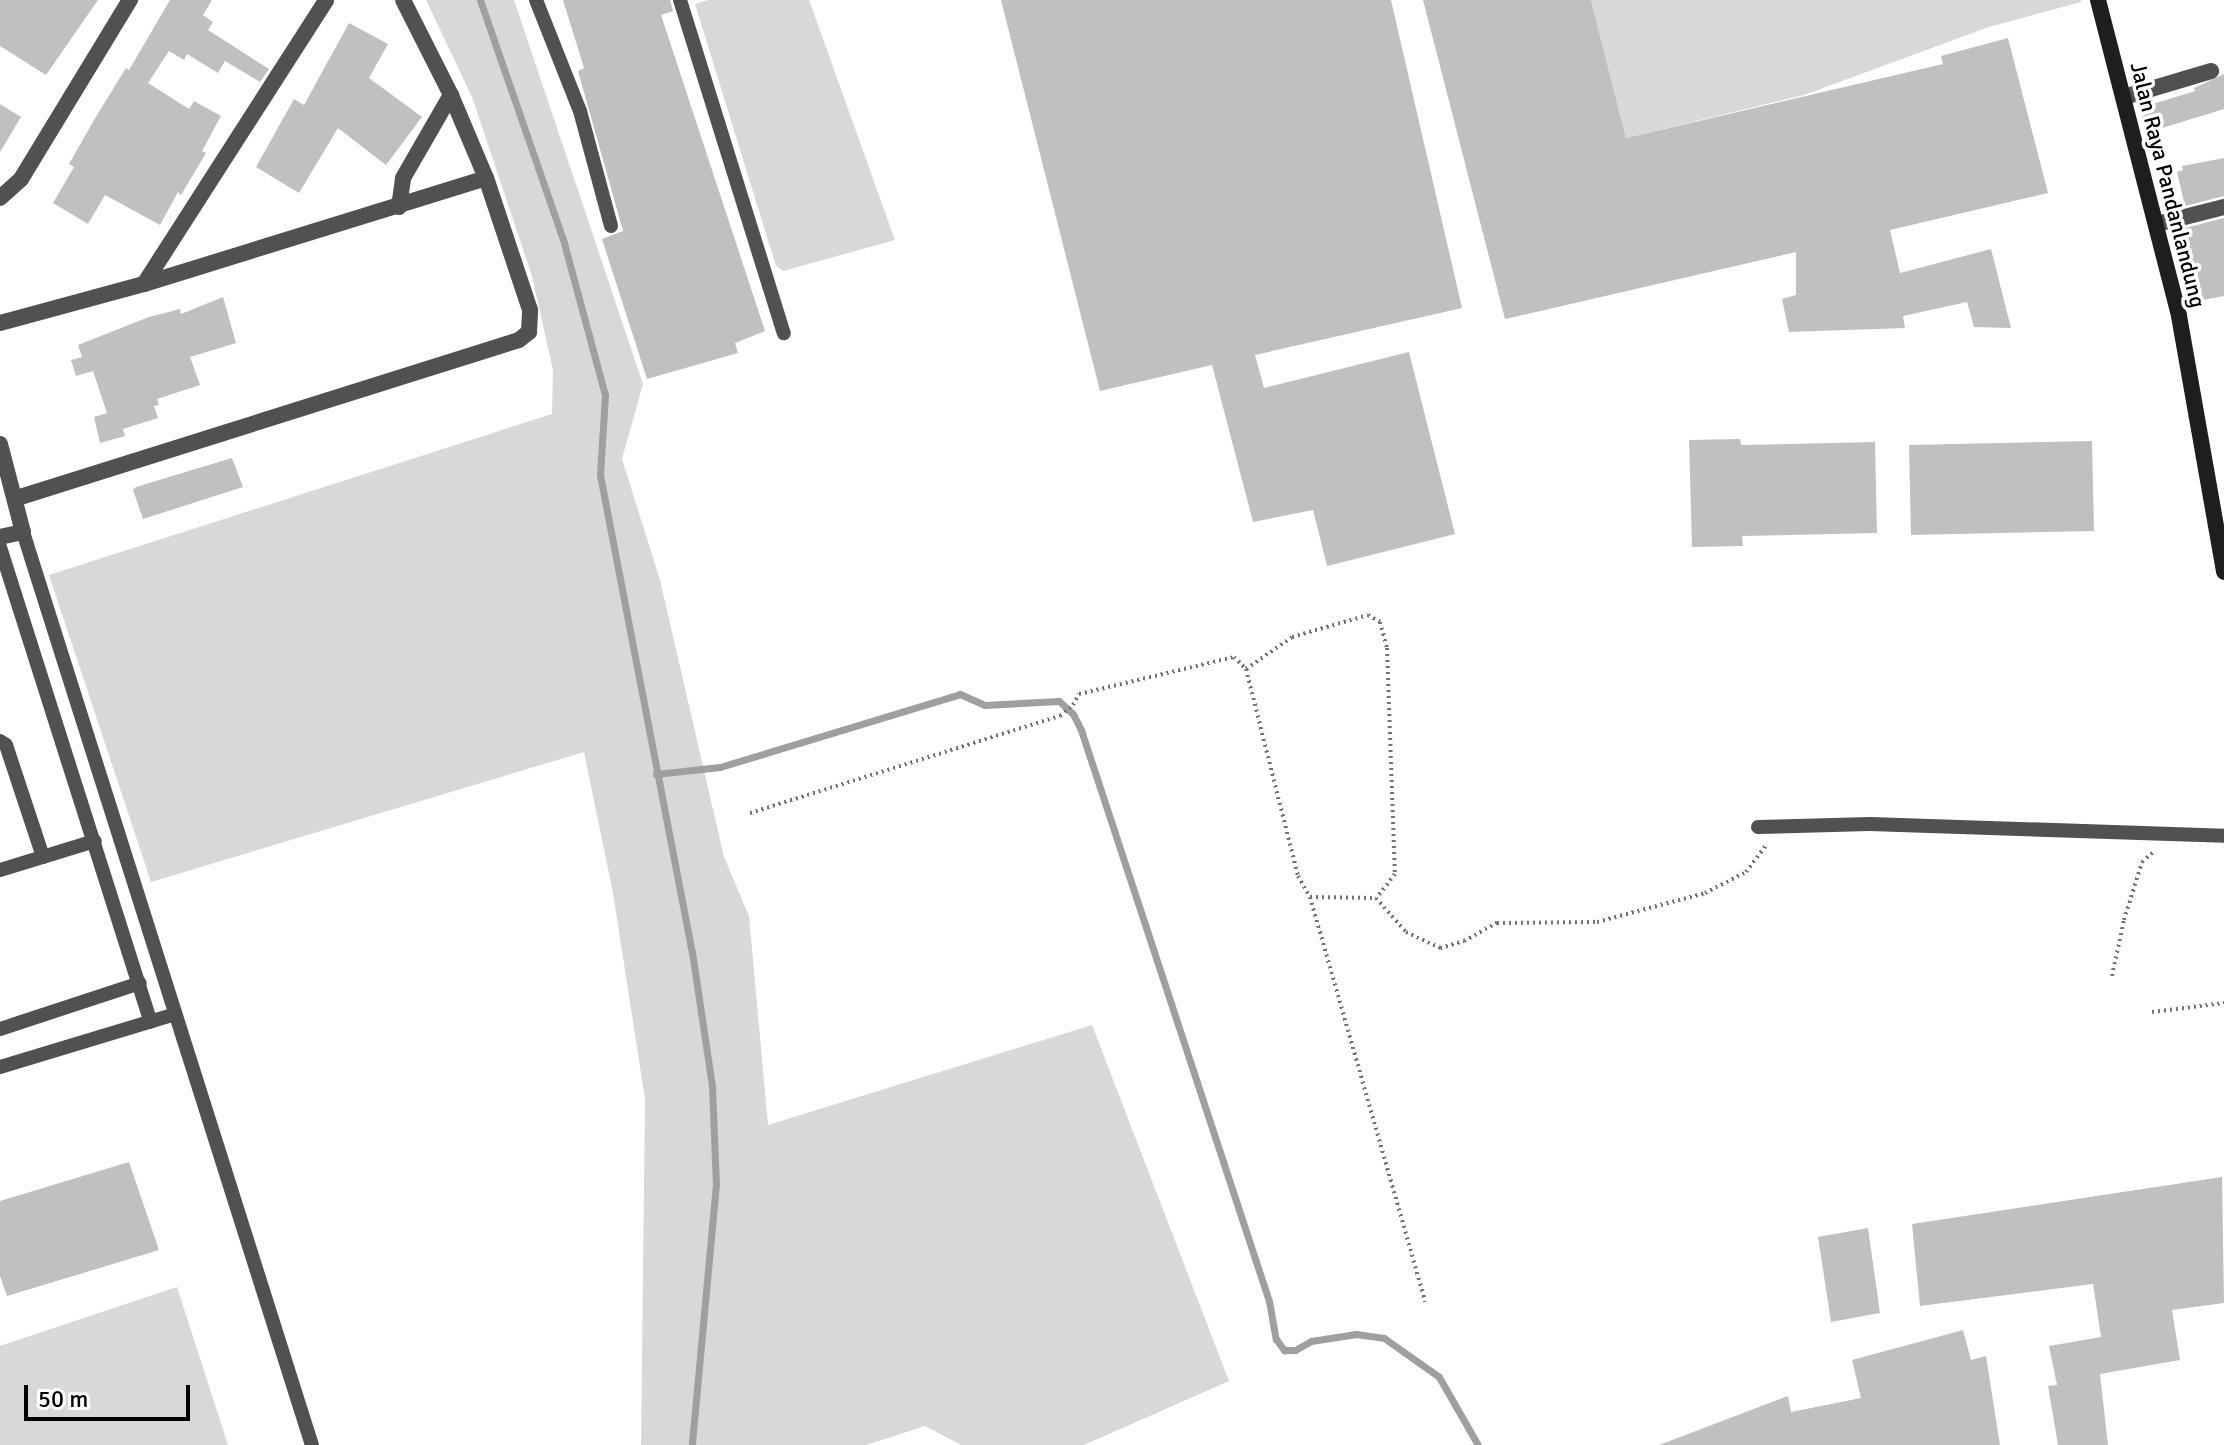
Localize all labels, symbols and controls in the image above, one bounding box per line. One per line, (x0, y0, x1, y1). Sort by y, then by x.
street label: Jalan Raya Pandanlandung (2125, 60, 2211, 310)
scale bar (28, 1369, 194, 1419)
text: 50 m (38, 1384, 88, 1414)

